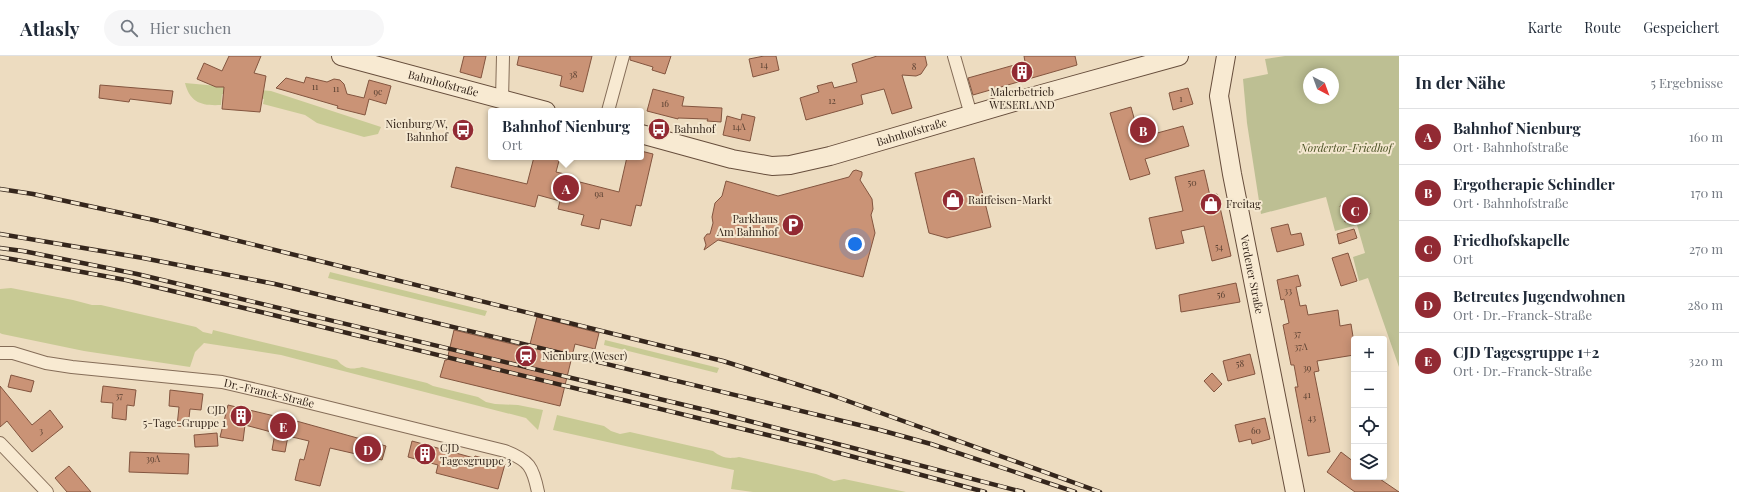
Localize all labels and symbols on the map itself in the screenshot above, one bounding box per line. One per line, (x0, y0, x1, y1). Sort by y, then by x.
house number: 14 (760, 58, 768, 70)
building icon: Malerbetrieb WESERLAND (1009, 59, 1035, 85)
house number: 8 (912, 60, 917, 72)
street label: Bahnhofstraße (406, 66, 481, 100)
house number: 38 (569, 68, 578, 80)
north arrow (1303, 68, 1339, 104)
house number: 11 (312, 80, 319, 92)
house number: 11 (333, 82, 340, 94)
place label: Malerbetrieb WESERLAND (988, 84, 1055, 112)
house number: 9c (374, 85, 383, 97)
house number: 1 (1179, 92, 1183, 104)
house number: 12 (828, 94, 836, 106)
house number: 16 (661, 97, 669, 109)
street label: Bahnhofstraße (874, 114, 949, 149)
pin: B (1130, 115, 1156, 145)
place label: Nienburg/W, Bahnhof (385, 116, 449, 144)
bus stop icon: Bahnhof (646, 116, 672, 142)
bus stop icon: Nienburg/W, Bahnhof (450, 117, 476, 143)
house number: 14A (732, 120, 746, 132)
place label: Bahnhof (674, 121, 717, 136)
park label: Nordertor-Friedhof (1299, 140, 1394, 155)
pin: A (553, 173, 579, 203)
house number: 50 (1187, 176, 1197, 188)
house number: 9a (594, 187, 604, 199)
shop icon: Raiffeisen-Markt (940, 187, 966, 213)
shop icon: Freitag (1198, 191, 1224, 217)
place label: Raiffeisen-Markt (968, 192, 1052, 207)
pin: C (1342, 195, 1368, 225)
place label: Freitag (1226, 196, 1261, 211)
place label: Parkhaus Am Bahnhof (716, 211, 779, 239)
parking icon: Parkhaus Am Bahnhof (780, 212, 806, 238)
street label: Verdener Straße (1237, 232, 1268, 316)
your location (845, 234, 865, 254)
house number: 54 (1215, 240, 1224, 252)
house number: 33 (1284, 284, 1292, 296)
house number: 56 (1217, 288, 1226, 300)
house number: 37 (1293, 327, 1301, 339)
house number: 37A (1294, 340, 1308, 352)
station icon: Nienburg (Weser) (513, 343, 539, 369)
place label: Nienburg (Weser) (542, 348, 627, 363)
house number: 58 (1236, 357, 1245, 369)
house number: 39 (1303, 361, 1312, 373)
street label: Dr.-Franck-Straße (223, 375, 317, 411)
house number: 41 (1303, 388, 1312, 400)
house number: 37 (115, 389, 123, 401)
place label: CJD 5-Tage-Gruppe 1 (143, 402, 226, 430)
building icon: CJD 5-Tage-Gruppe 1 (228, 403, 254, 429)
pin: E (270, 411, 296, 441)
house number: 43 (1308, 411, 1316, 423)
house number: 3 (39, 424, 43, 436)
house number: 60 (1251, 424, 1261, 436)
pin: D (355, 434, 381, 464)
place label: CJD Tagesgruppe 3 (440, 440, 512, 468)
building icon: CJD Tagesgruppe 3 (412, 441, 438, 467)
house number: 39A (146, 452, 160, 464)

